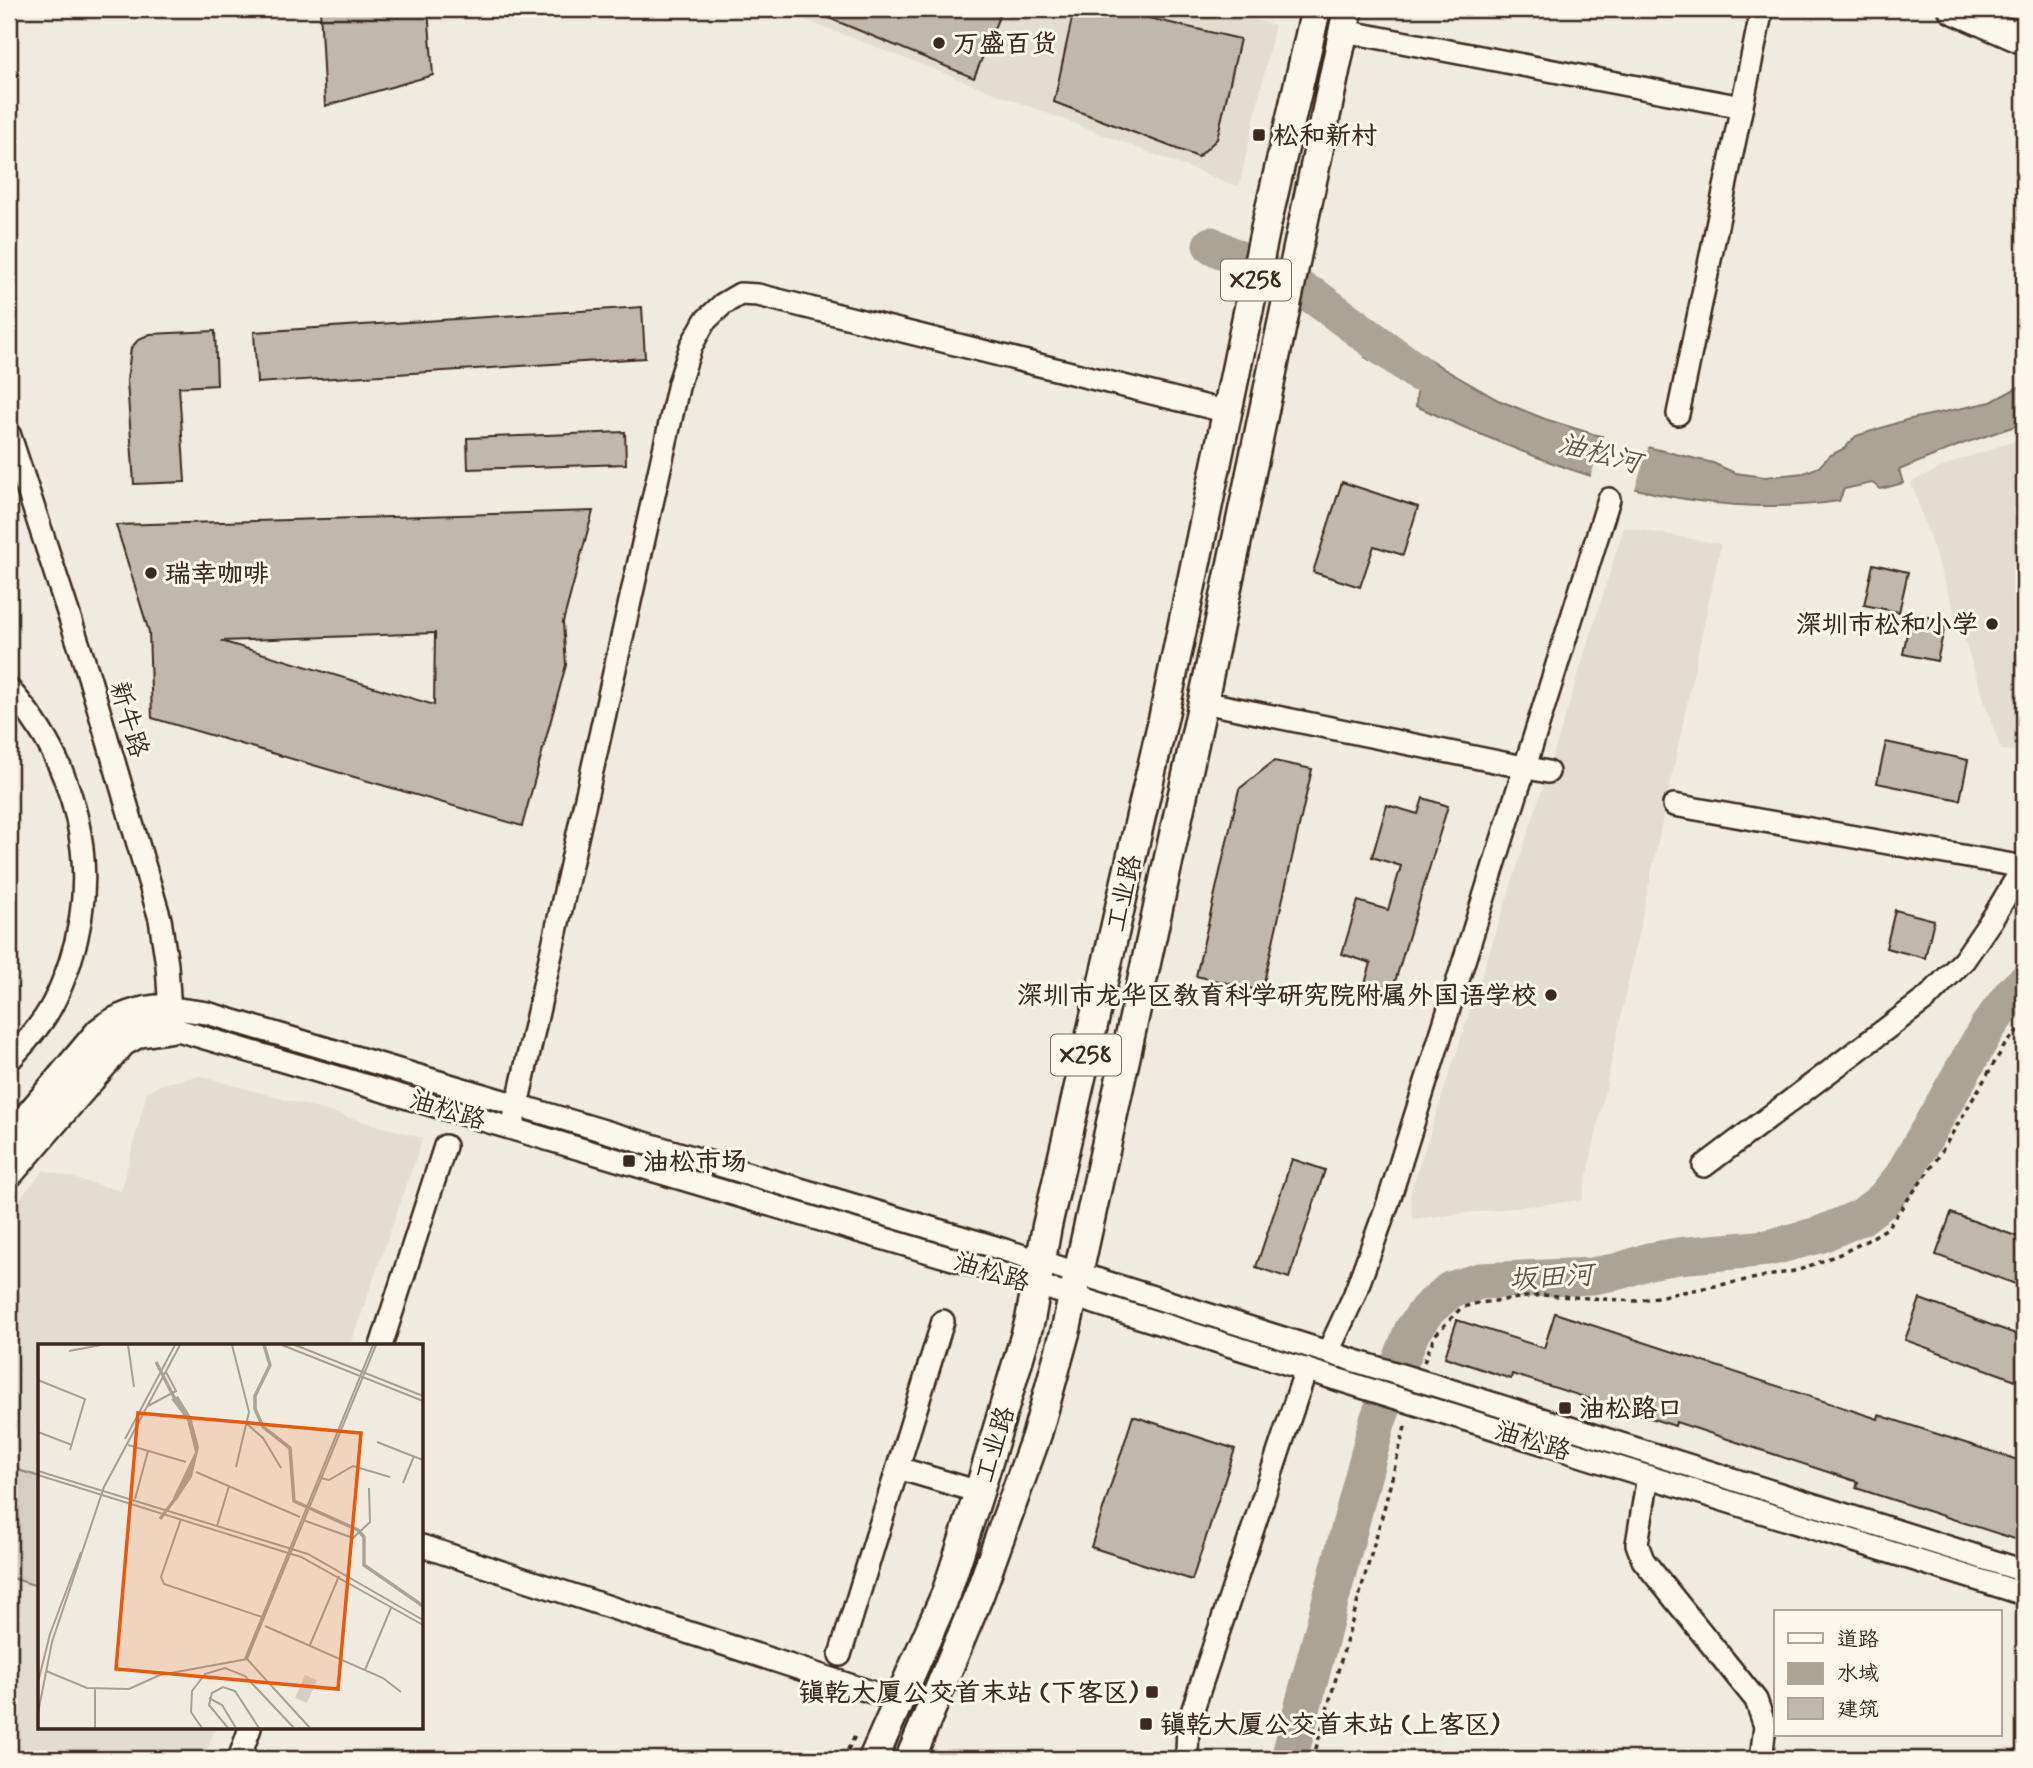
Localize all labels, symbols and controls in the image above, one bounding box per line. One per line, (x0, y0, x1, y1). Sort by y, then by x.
place label: 万盛百货 (953, 28, 1057, 62)
marker: 万盛百货 (931, 35, 947, 51)
place label: 松和新村 (1273, 120, 1377, 154)
marker: 松和新村 (1251, 127, 1267, 143)
road number: X258 (1221, 260, 1291, 300)
water label: 油松河 (1554, 426, 1649, 484)
place label: 瑞幸咖啡 (165, 558, 269, 592)
marker: 瑞幸咖啡 (143, 565, 159, 581)
place label: 深圳市松和小学 (1796, 609, 1978, 643)
marker: 深圳市松和小学 (1984, 616, 2000, 632)
street label: 新牛路 (101, 677, 155, 762)
street label: 工业路 (1100, 852, 1150, 935)
place label: 深圳市龙华区教育科学研究院附属外国语学校 (1017, 980, 1537, 1014)
marker: 深圳市龙华区教育科学研究院附属外国语学校 (1543, 987, 1559, 1003)
road number: X258 (1051, 1035, 1121, 1076)
street label: 油松路 (405, 1083, 490, 1139)
place label: 油松市场 (643, 1146, 747, 1180)
marker: 油松市场 (621, 1153, 637, 1169)
street label: 油松路 (949, 1245, 1034, 1301)
water label: 坂田河 (1508, 1257, 1598, 1300)
inset map (38, 1344, 424, 1730)
place label: 油松路口 (1579, 1393, 1683, 1427)
marker: 油松路口 (1557, 1400, 1573, 1416)
street label: 工业路 (968, 1402, 1024, 1487)
street label: 油松路 (1490, 1414, 1575, 1470)
legend (1774, 1610, 2002, 1736)
text: 道路 (1837, 1626, 1879, 1654)
text: 水域 (1837, 1660, 1879, 1688)
place label: 镇乾大厦公交首末站 (下客区) (799, 1677, 1139, 1711)
marker: 镇乾大厦公交首末站 (下客区) (1144, 1684, 1160, 1700)
text: 建筑 (1837, 1696, 1879, 1724)
place label: 镇乾大厦公交首末站 (上客区) (1160, 1709, 1500, 1743)
marker: 镇乾大厦公交首末站 (上客区) (1138, 1716, 1154, 1732)

